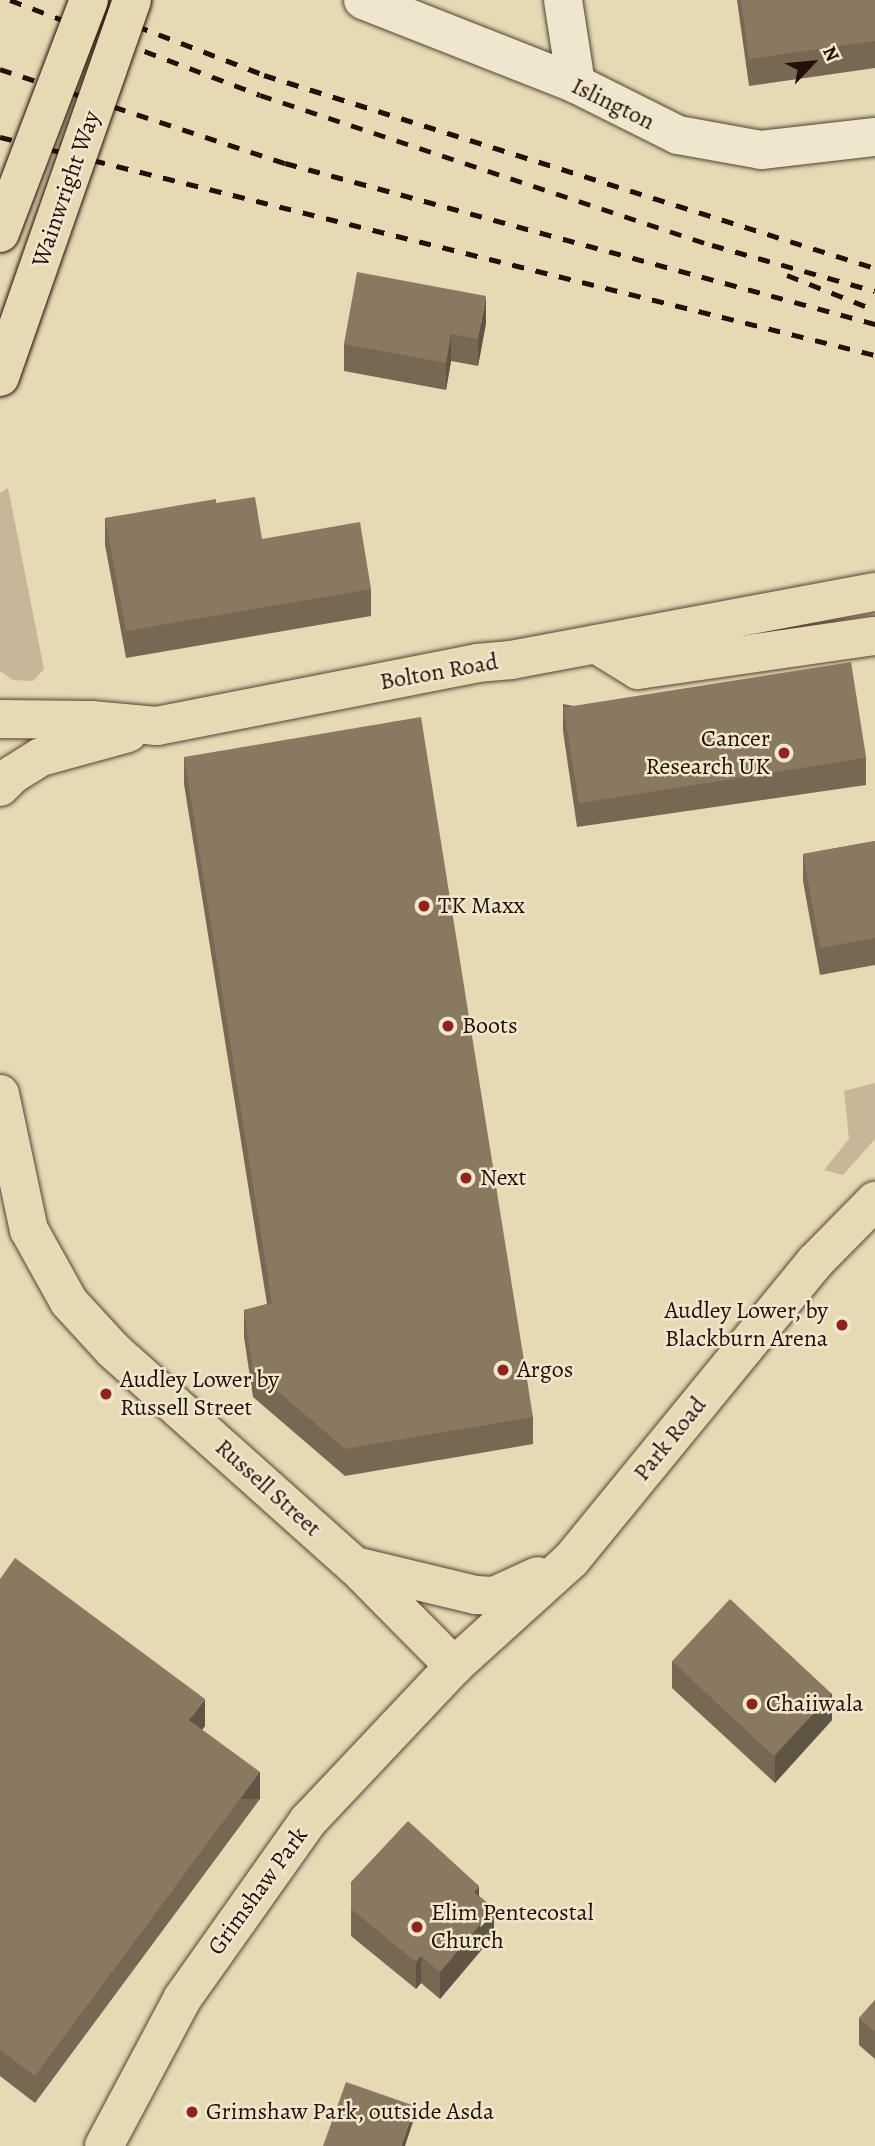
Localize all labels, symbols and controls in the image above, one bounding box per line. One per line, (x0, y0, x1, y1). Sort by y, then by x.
north arrow (777, 28, 847, 98)
text: N (816, 42, 846, 66)
street label: Islington (567, 72, 659, 136)
street label: Wainwright Way (26, 107, 106, 271)
street label: Bolton Road (378, 647, 500, 697)
place label: Cancer Research UK (646, 725, 770, 781)
marker: Cancer Research UK (776, 745, 792, 761)
place label: TK Maxx (438, 892, 525, 920)
marker: TK Maxx (416, 898, 432, 914)
place label: Boots (462, 1012, 518, 1040)
marker: Boots (440, 1018, 456, 1034)
place label: Next (480, 1164, 526, 1192)
marker: Next (458, 1170, 474, 1186)
place label: Audley Lower, by Blackburn Arena (664, 1297, 828, 1353)
marker: Audley Lower, by Blackburn Arena (834, 1317, 850, 1333)
place label: Argos (517, 1356, 573, 1384)
marker: Argos (495, 1362, 511, 1378)
place label: Audley Lower by Russell Street (120, 1366, 279, 1422)
marker: Audley Lower by Russell Street (98, 1386, 114, 1402)
street label: Park Road (627, 1391, 713, 1487)
street label: Russell Street (209, 1433, 327, 1543)
place label: Chaiiwala (766, 1690, 863, 1718)
marker: Chaiiwala (744, 1696, 760, 1712)
street label: Grimshaw Park (202, 1821, 314, 1961)
place label: Elim Pentecostal Church (431, 1899, 594, 1955)
marker: Elim Pentecostal Church (409, 1919, 425, 1935)
place label: Grimshaw Park, outside Asda (206, 2098, 495, 2126)
marker: Grimshaw Park, outside Asda (184, 2104, 200, 2120)

